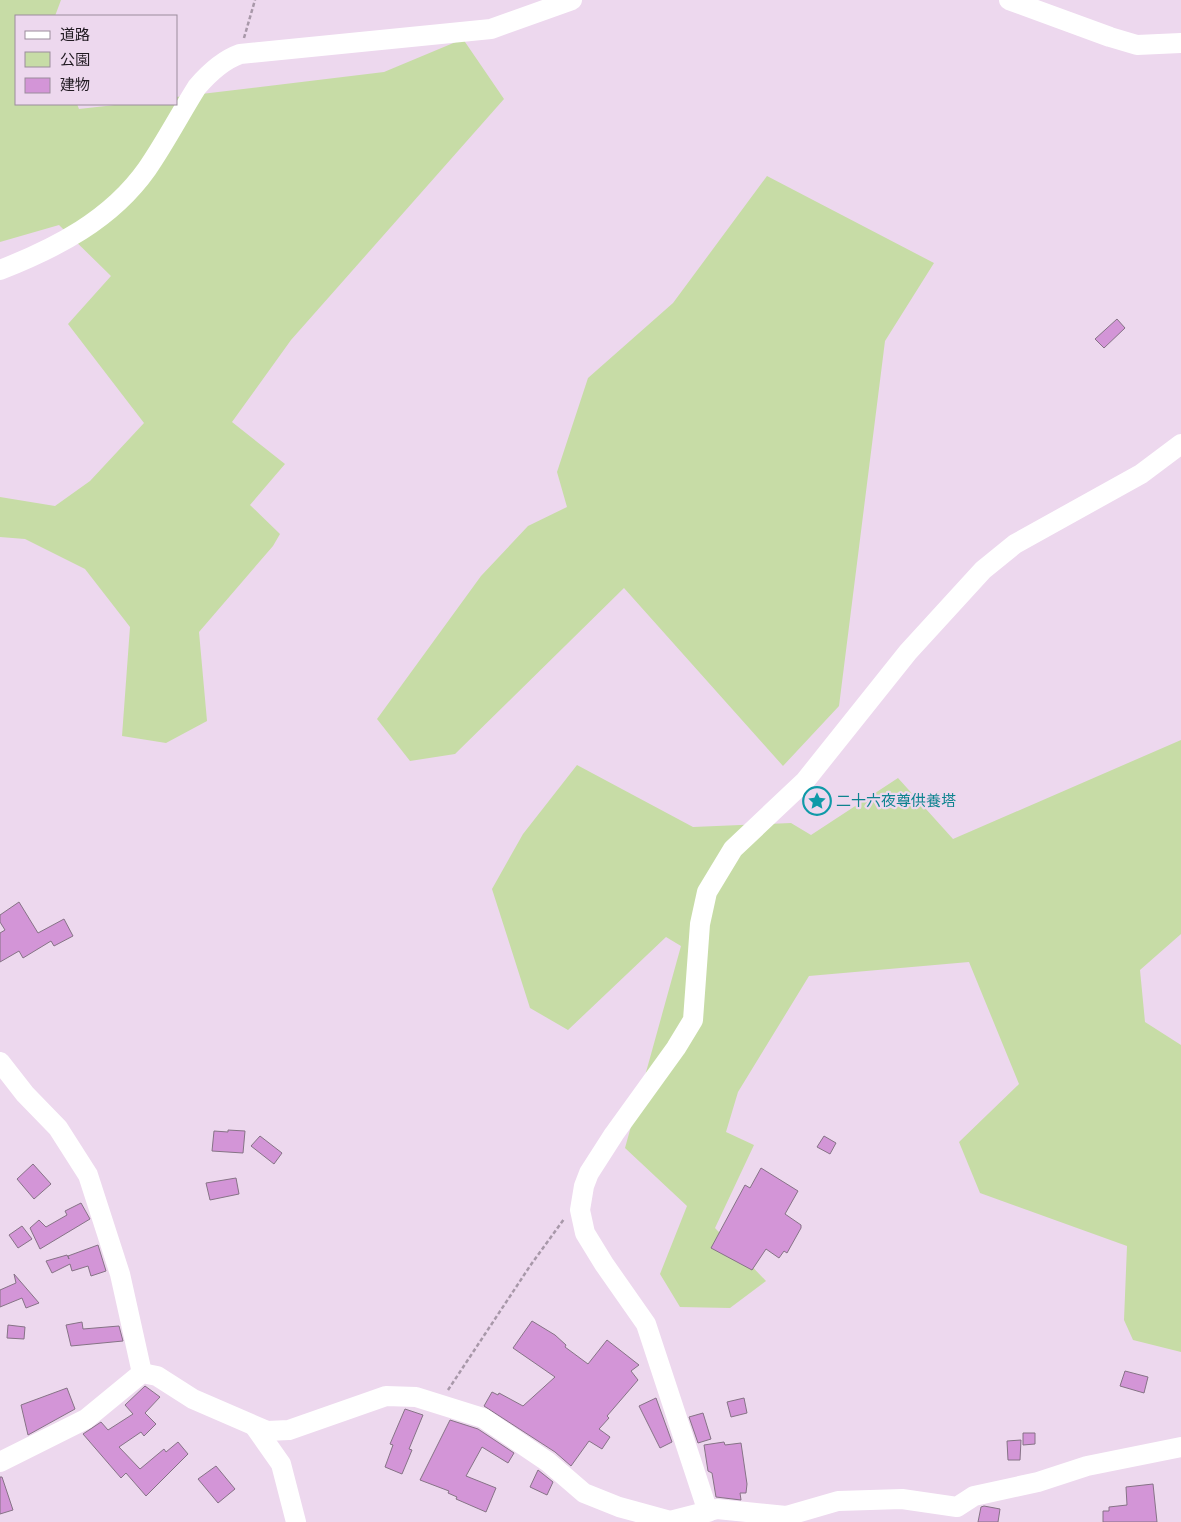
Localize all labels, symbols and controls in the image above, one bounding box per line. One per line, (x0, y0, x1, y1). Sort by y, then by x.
legend (15, 15, 178, 105)
text: 道路 (60, 26, 90, 44)
text: 公園 (60, 51, 90, 69)
text: 建物 (60, 76, 90, 94)
place icon: 二十六夜尊供養塔 (802, 786, 832, 816)
place label: 二十六夜尊供養塔 (836, 792, 956, 810)

